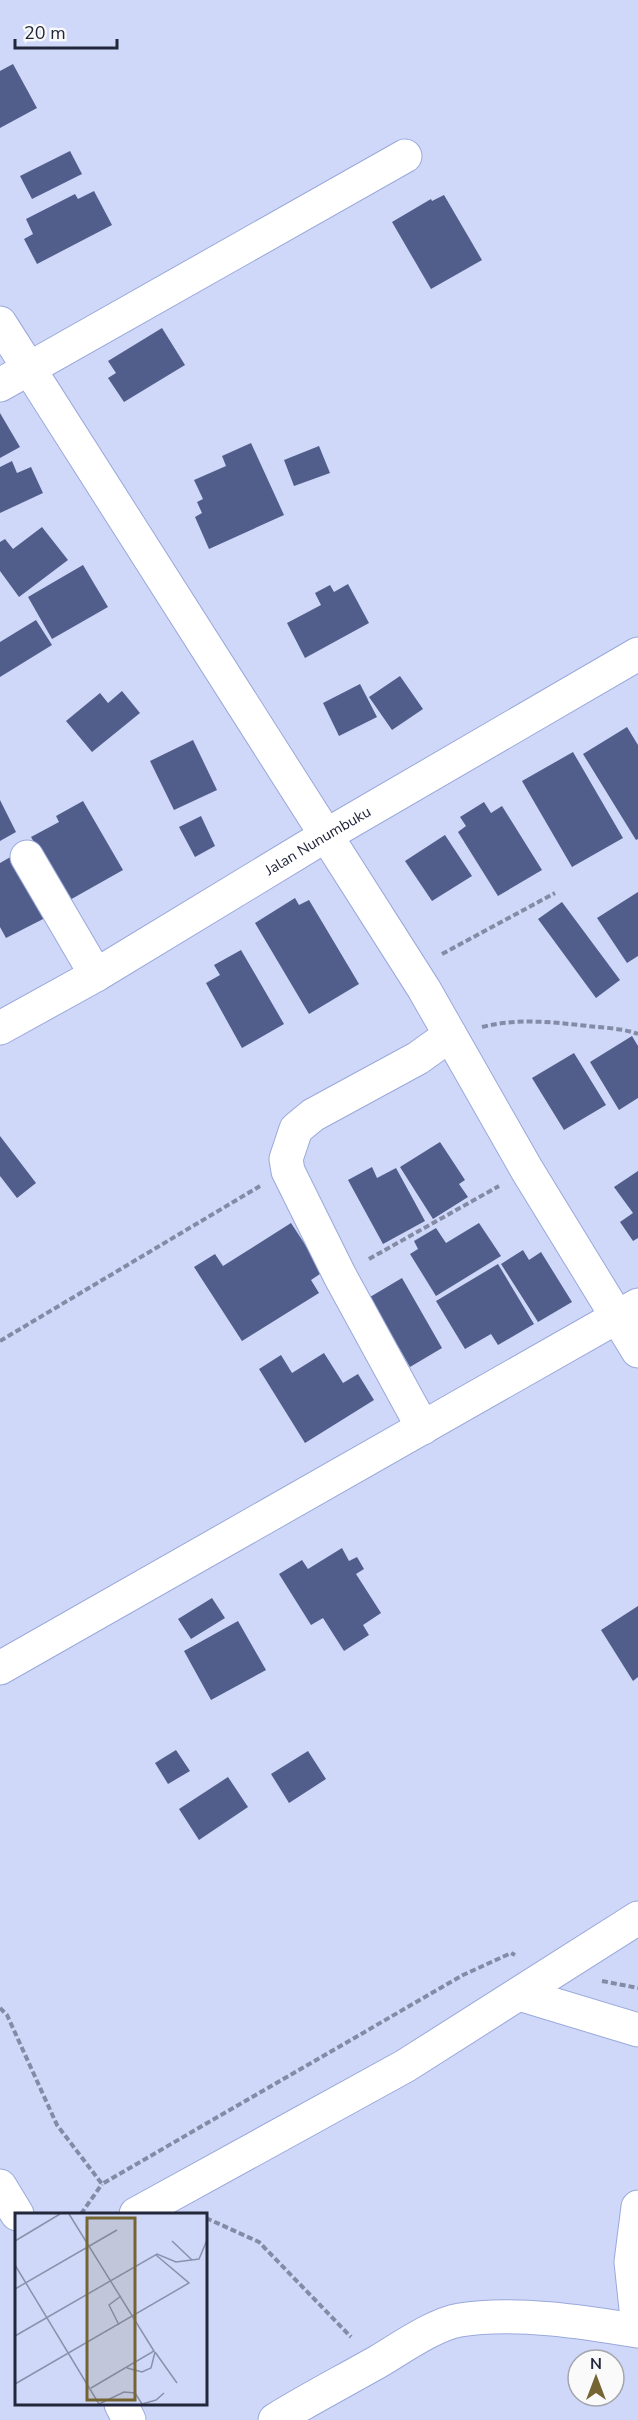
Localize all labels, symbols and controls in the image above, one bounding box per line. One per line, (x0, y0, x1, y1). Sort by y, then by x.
scale bar (15, 12, 117, 50)
text: 20 m (24, 21, 66, 45)
street label: Jalan Nunumbuku (260, 801, 375, 881)
inset map (15, 2213, 207, 2405)
north arrow (566, 2348, 626, 2408)
text: N (590, 2353, 602, 2375)

